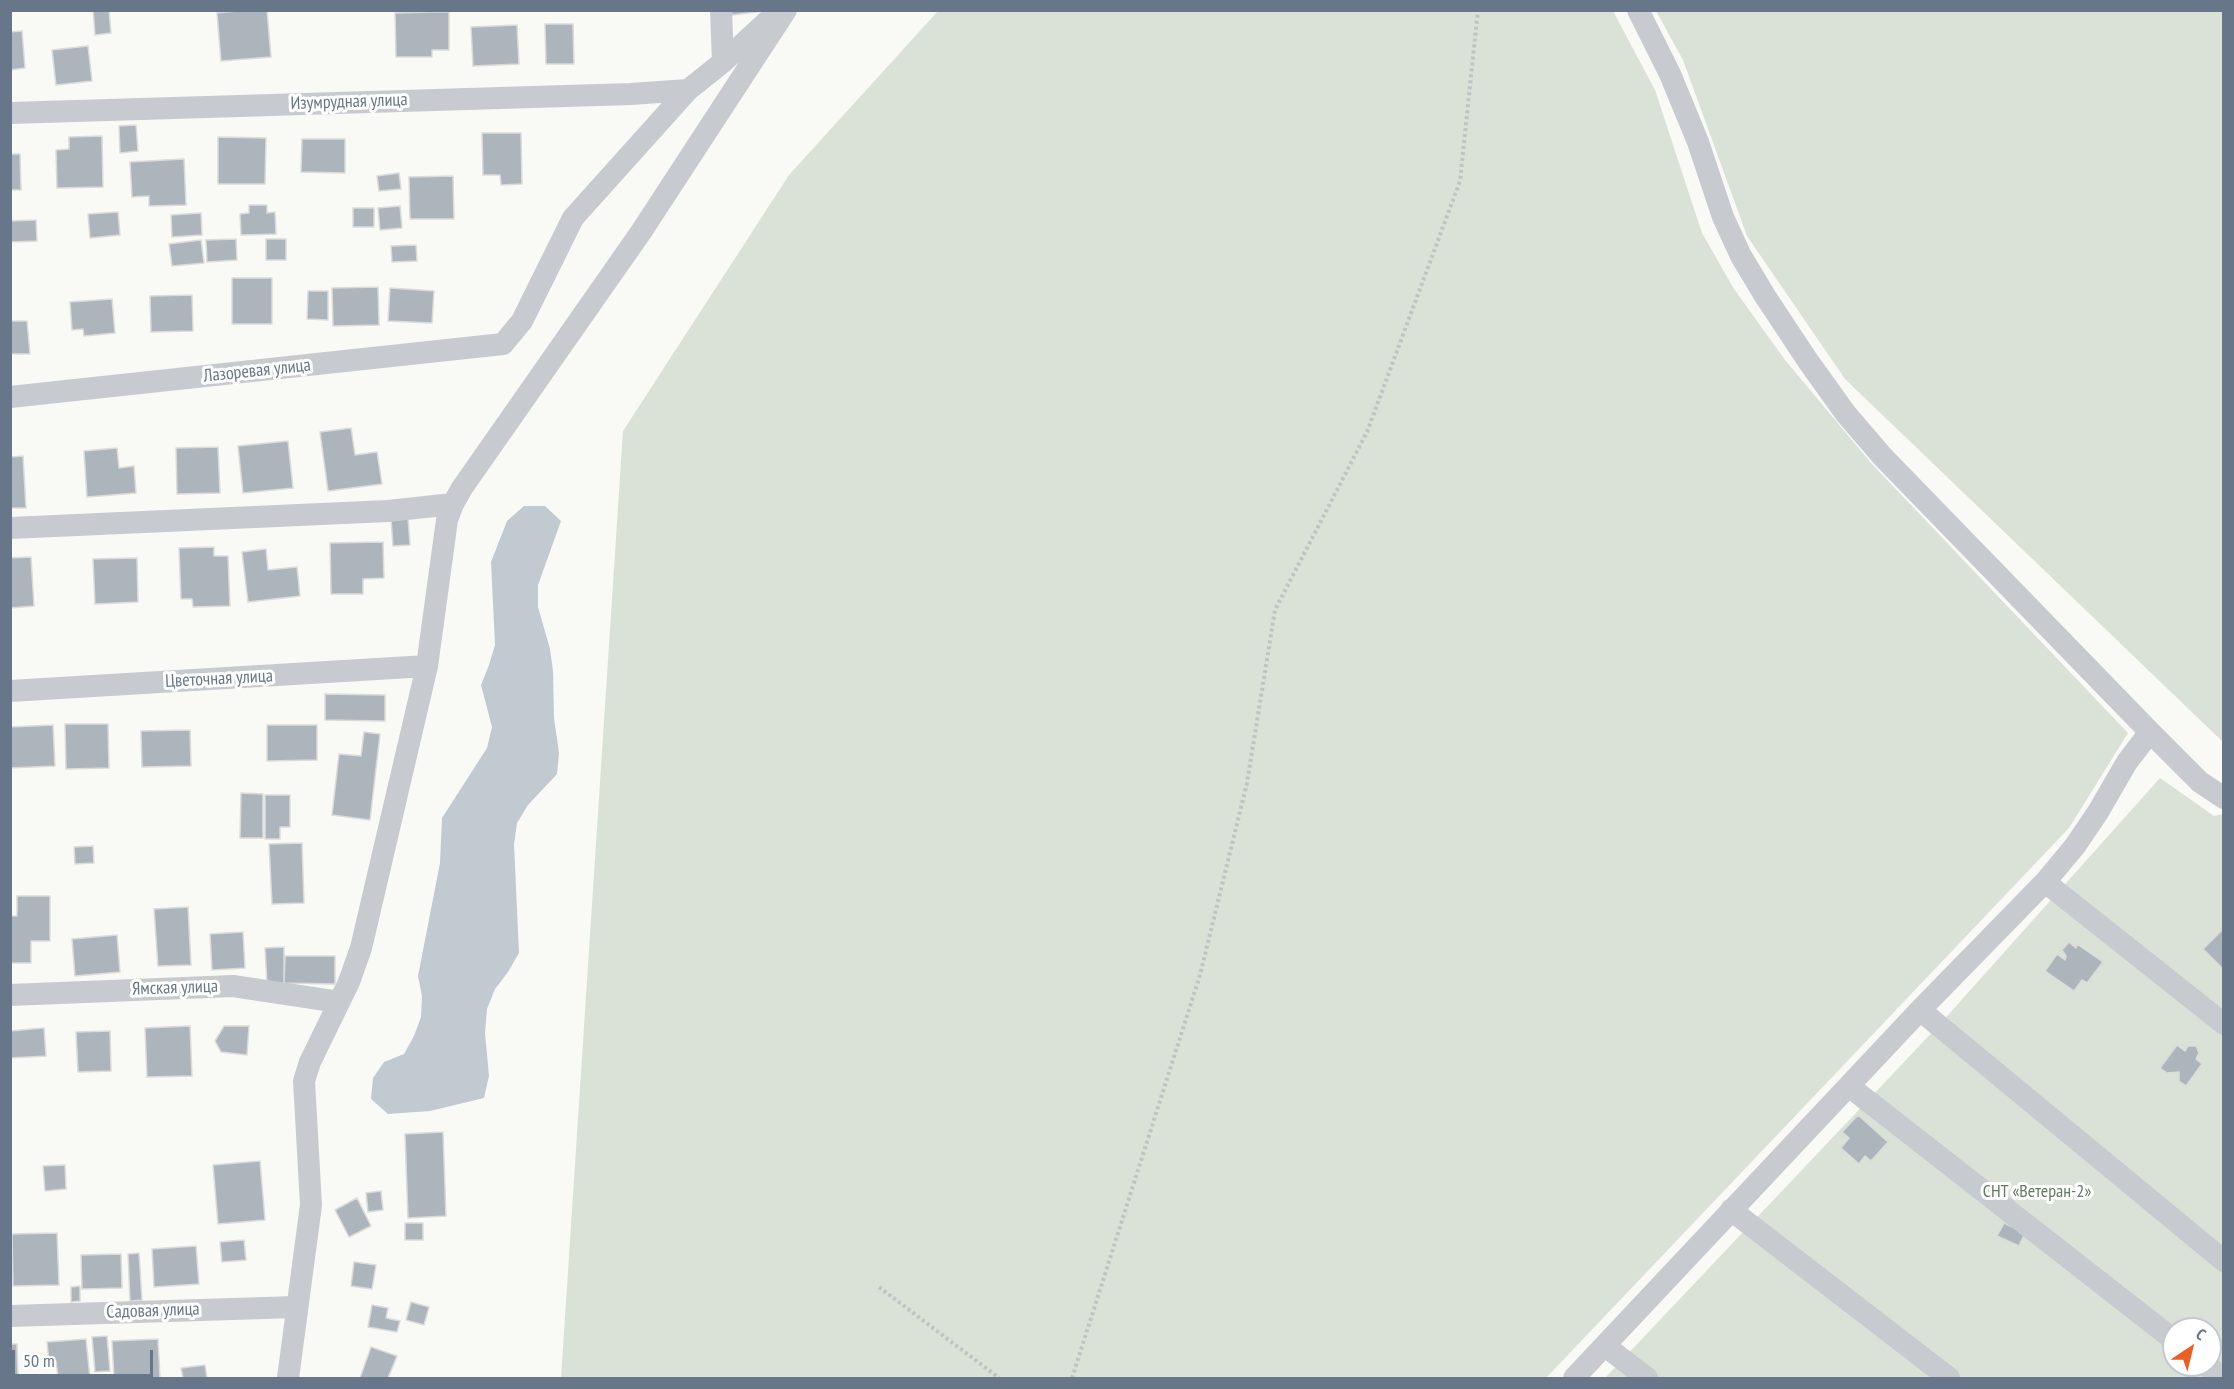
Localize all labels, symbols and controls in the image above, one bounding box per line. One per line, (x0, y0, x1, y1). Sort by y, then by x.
street label: Изумрудная улица (290, 89, 408, 115)
street label: Лазоревая улица (202, 355, 312, 387)
street label: Цветочная улица (165, 665, 273, 693)
street label: Ямская улица (132, 976, 218, 1000)
park label: СНТ «Ветеран-2» (1983, 1181, 2091, 1203)
street label: Садовая улица (106, 1299, 200, 1323)
north arrow (2162, 1317, 2222, 1377)
text: С (2192, 1324, 2210, 1344)
scale bar (15, 1338, 156, 1376)
text: 50 m (23, 1349, 55, 1372)

